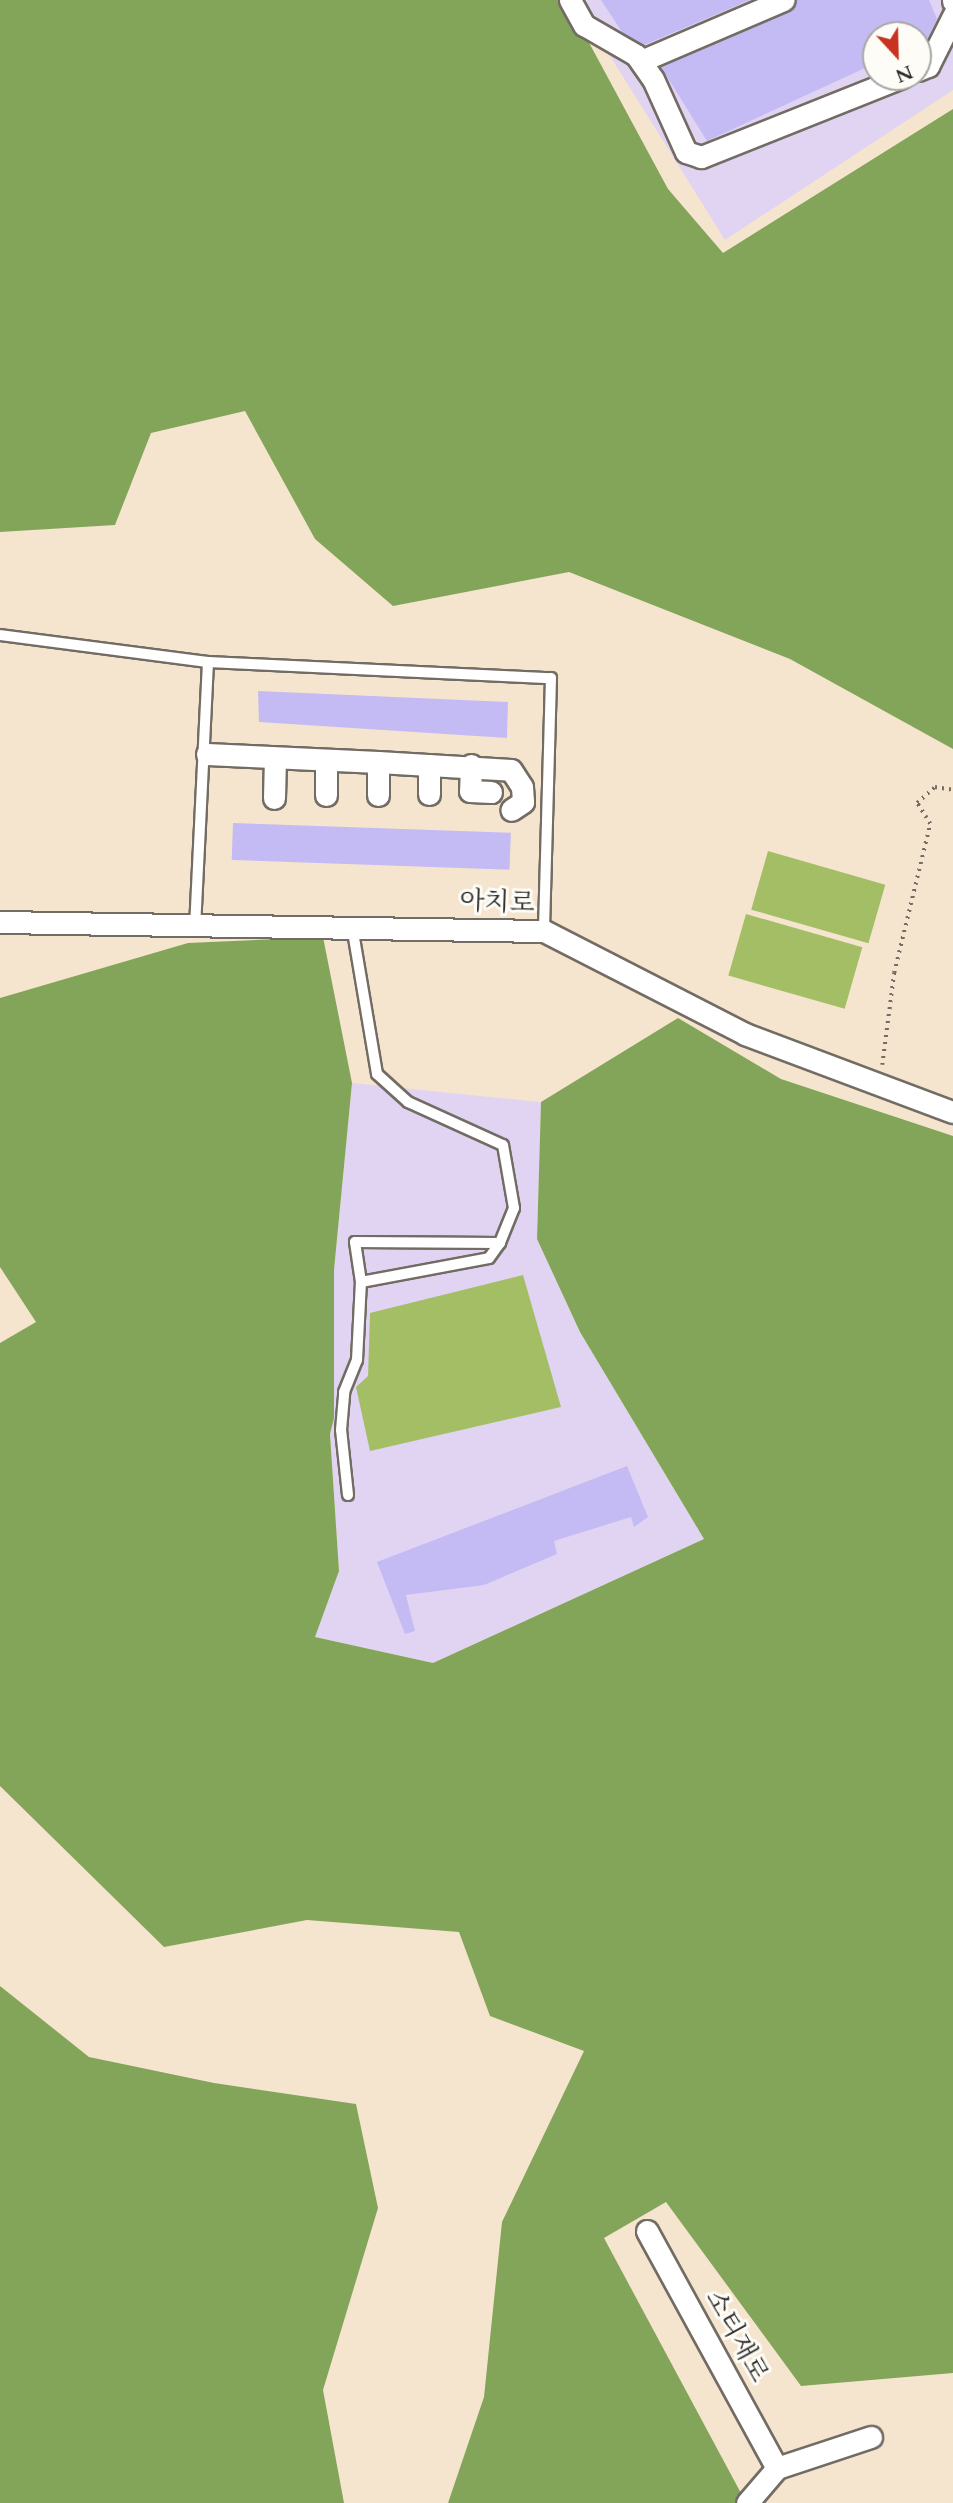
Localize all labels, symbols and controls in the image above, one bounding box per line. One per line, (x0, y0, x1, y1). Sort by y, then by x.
north arrow (862, 21, 932, 91)
text: N (892, 58, 917, 89)
street label: 아치로 (459, 885, 535, 919)
street label: 소티재로 (699, 2285, 775, 2387)

